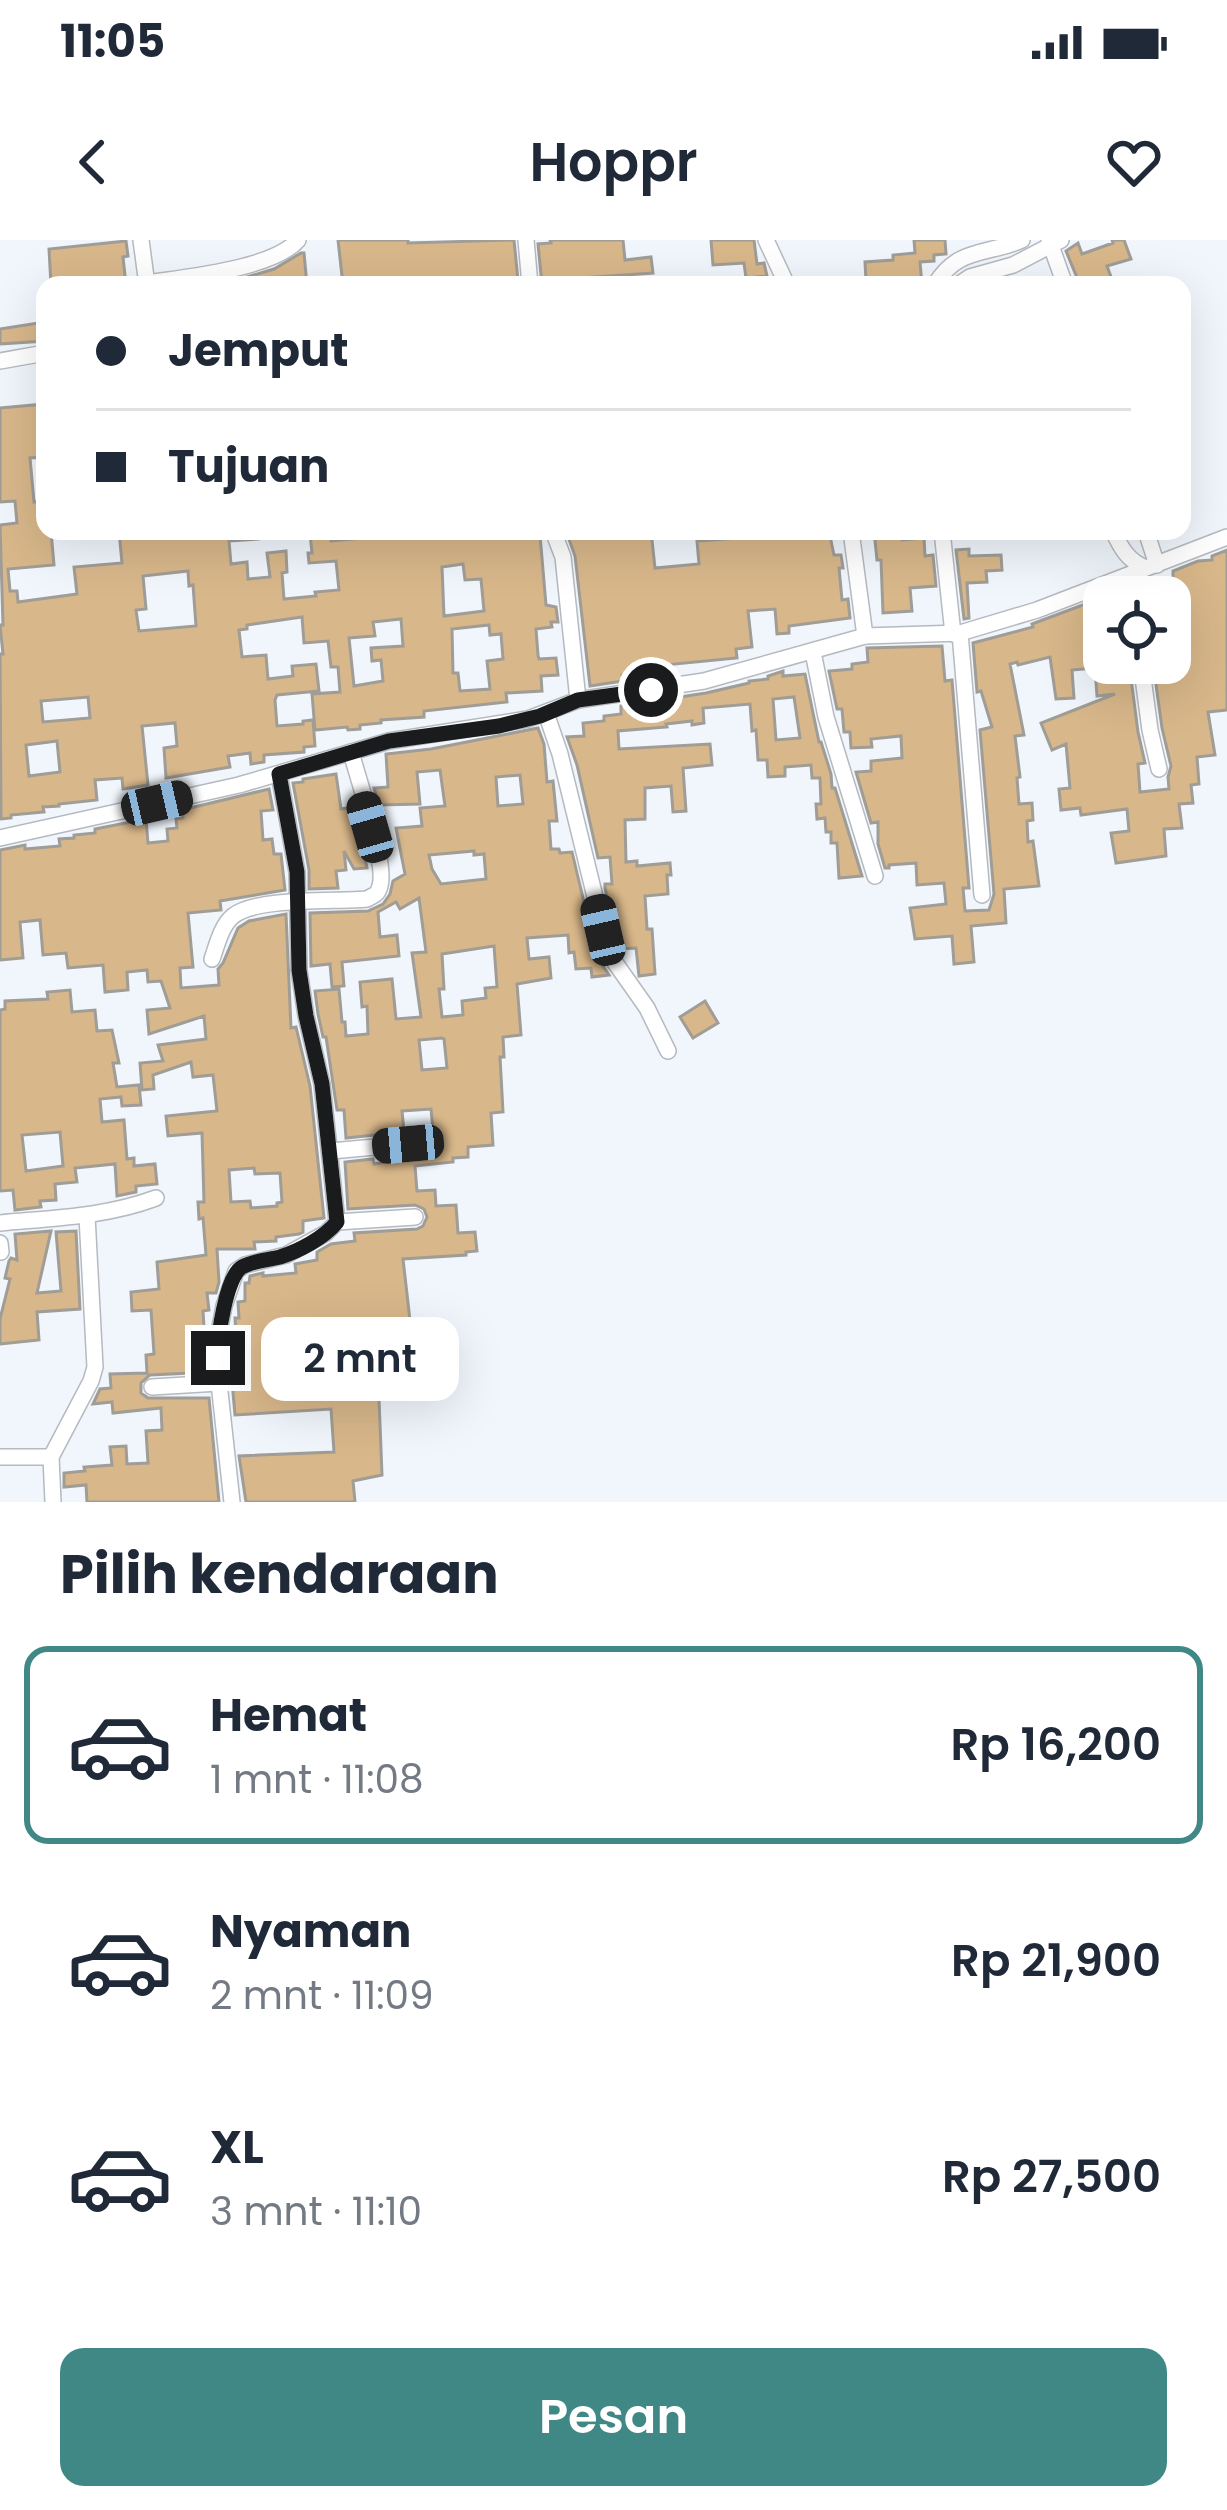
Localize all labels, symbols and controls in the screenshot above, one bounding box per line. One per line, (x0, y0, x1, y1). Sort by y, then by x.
text: 11:05 (60, 10, 165, 73)
text: Hoppr (529, 124, 698, 200)
icon: back (60, 129, 126, 195)
icon: heart (1101, 129, 1167, 195)
text: Jemput (168, 319, 349, 382)
text: Tujuan (168, 435, 329, 498)
map controls (1083, 576, 1191, 684)
button: locate (1083, 576, 1191, 684)
route start (624, 663, 678, 717)
car (118, 777, 196, 829)
car (343, 787, 397, 867)
car (577, 891, 629, 969)
car (371, 1123, 445, 1165)
callout: 2 mnt (260, 1316, 458, 1400)
route end (191, 1331, 245, 1385)
text: 2 mnt (303, 1331, 417, 1386)
text: Pilih kendaraan (60, 1536, 499, 1612)
text: Hemat (210, 1684, 367, 1747)
icon: car (66, 1691, 174, 1799)
text: Rp 16,200 (950, 1713, 1161, 1776)
text: 1 mnt · 11:08 (210, 1752, 424, 1807)
text: Nyaman (210, 1900, 411, 1963)
icon: car (66, 1907, 174, 2015)
text: Rp 21,900 (951, 1929, 1161, 1992)
text: 2 mnt · 11:09 (210, 1968, 434, 2023)
text: XL (210, 2116, 264, 2179)
icon: car (66, 2123, 174, 2231)
text: Rp 27,500 (942, 2145, 1161, 2208)
text: 3 mnt · 11:10 (210, 2184, 422, 2239)
button: Pesan (60, 2348, 1167, 2486)

